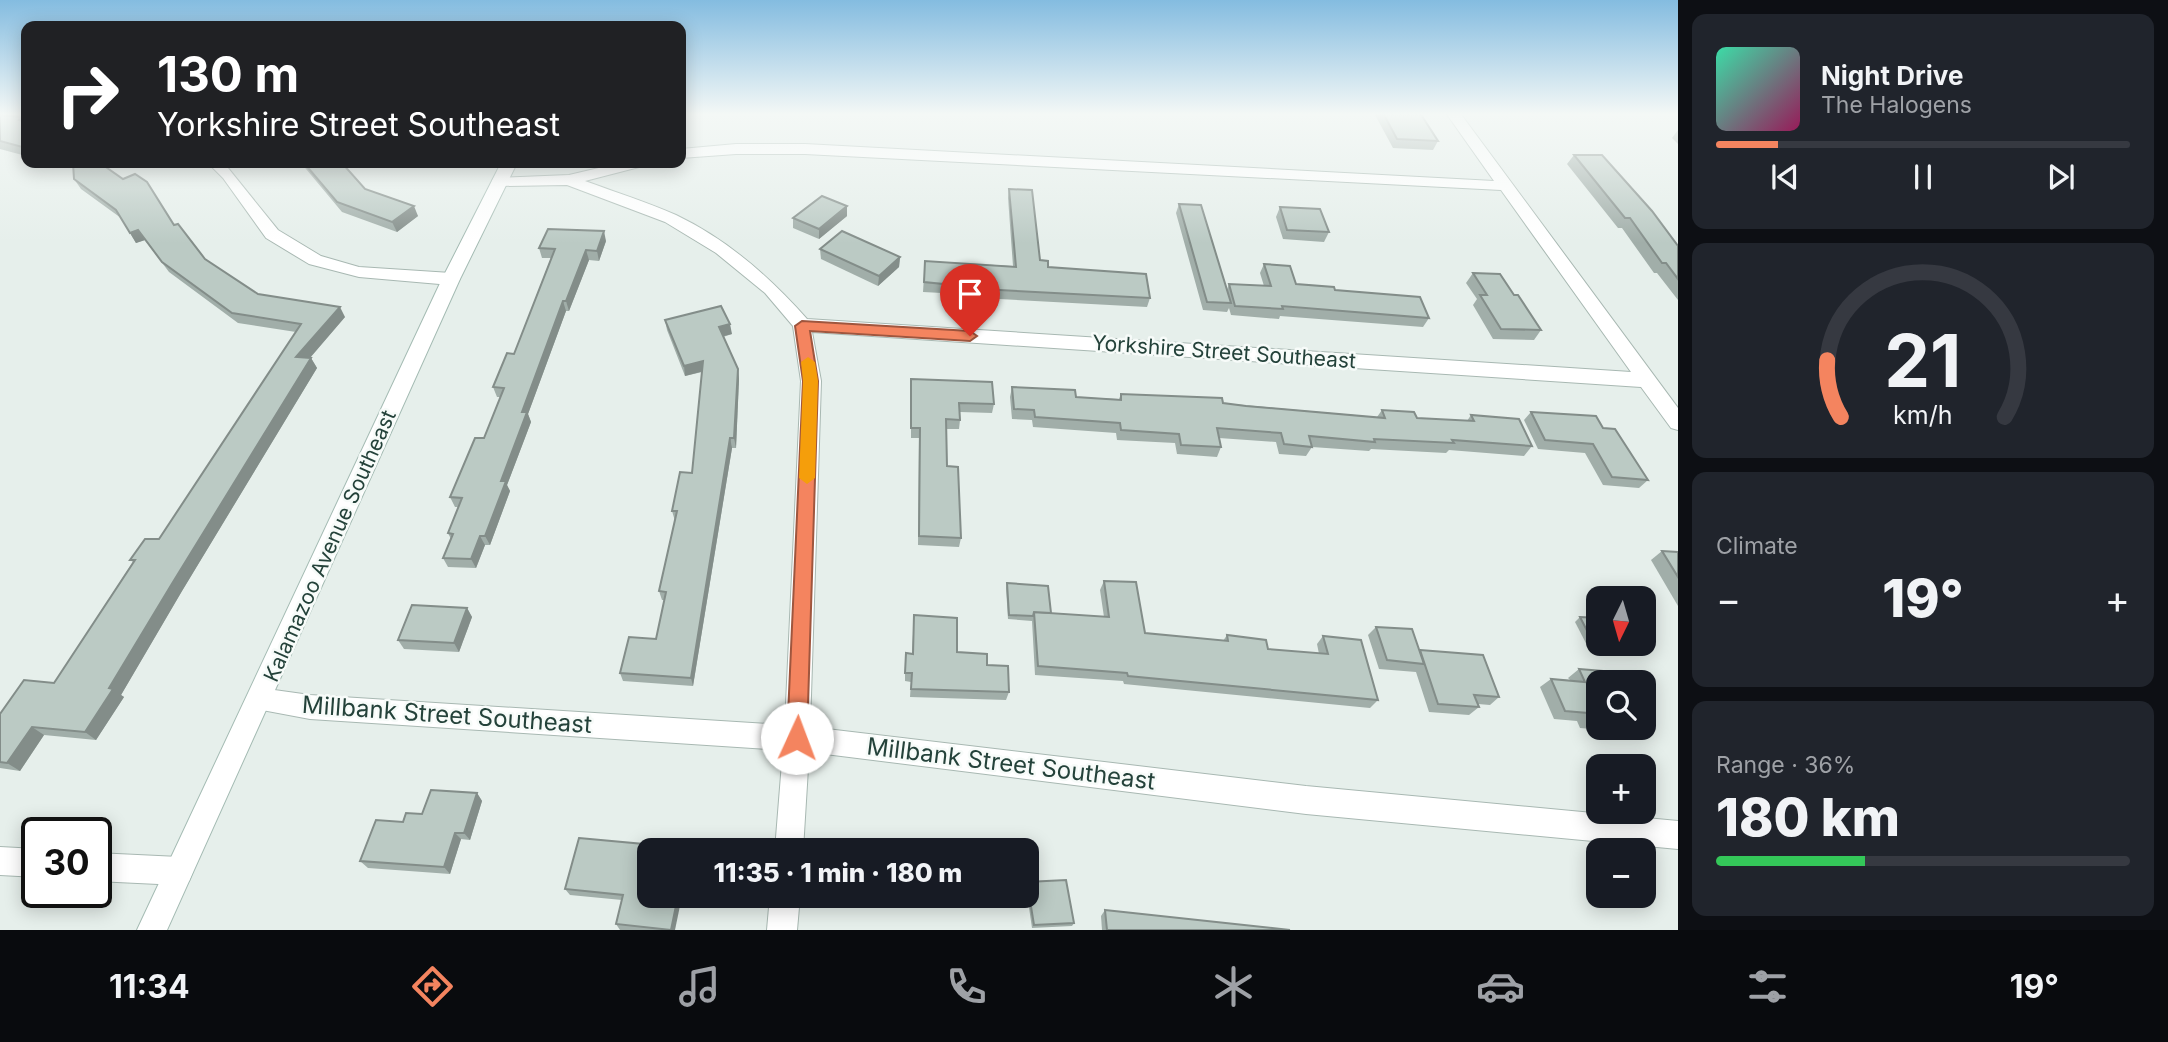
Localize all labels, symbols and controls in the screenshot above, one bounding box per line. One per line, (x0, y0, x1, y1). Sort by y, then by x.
text: 130 m (157, 45, 299, 104)
icon: right (42, 49, 133, 140)
text: Night Drive (1821, 60, 1963, 91)
text: The Halogens (1821, 91, 1972, 119)
text: Yorkshire Street Southeast (157, 105, 560, 144)
icon: previous (1766, 158, 1804, 196)
icon: pause (1904, 158, 1942, 196)
icon: next (2042, 158, 2080, 196)
pin (940, 264, 1000, 336)
icon: arrive (951, 275, 989, 313)
text: 21 (1884, 316, 1962, 405)
street label: Yorkshire Street Southeast (1091, 330, 1357, 373)
text: km/h (1893, 399, 1953, 429)
street label: Kalamazoo Avenue Southeast (258, 406, 401, 686)
text: Climate (1716, 532, 1798, 560)
text: 19° (1882, 567, 1964, 630)
text: − (1716, 576, 1741, 622)
text: + (2105, 576, 2130, 622)
north arrow (1586, 586, 1656, 656)
map controls (1586, 586, 1656, 908)
button: search (1586, 670, 1656, 740)
street label: Millbank Street Southeast (301, 690, 593, 739)
position arrow (760, 701, 834, 775)
street label: Millbank Street Southeast (865, 731, 1157, 796)
text: Range · 36% (1716, 751, 1855, 779)
button: + (1586, 754, 1656, 824)
text: 180 km (1716, 786, 1900, 849)
speed limit sign: 30 (21, 817, 112, 908)
button: − (1586, 838, 1656, 908)
text: 11:35 · 1 min · 180 m (714, 857, 962, 888)
icon: directions (408, 962, 457, 1011)
icon: music (675, 962, 724, 1011)
icon: phone (942, 962, 991, 1011)
icon: climate (1209, 962, 1258, 1011)
icon: car (1476, 962, 1525, 1011)
icon: filters (1743, 962, 1792, 1011)
text: 11:34 (109, 967, 190, 1006)
text: 19° (2010, 967, 2059, 1006)

